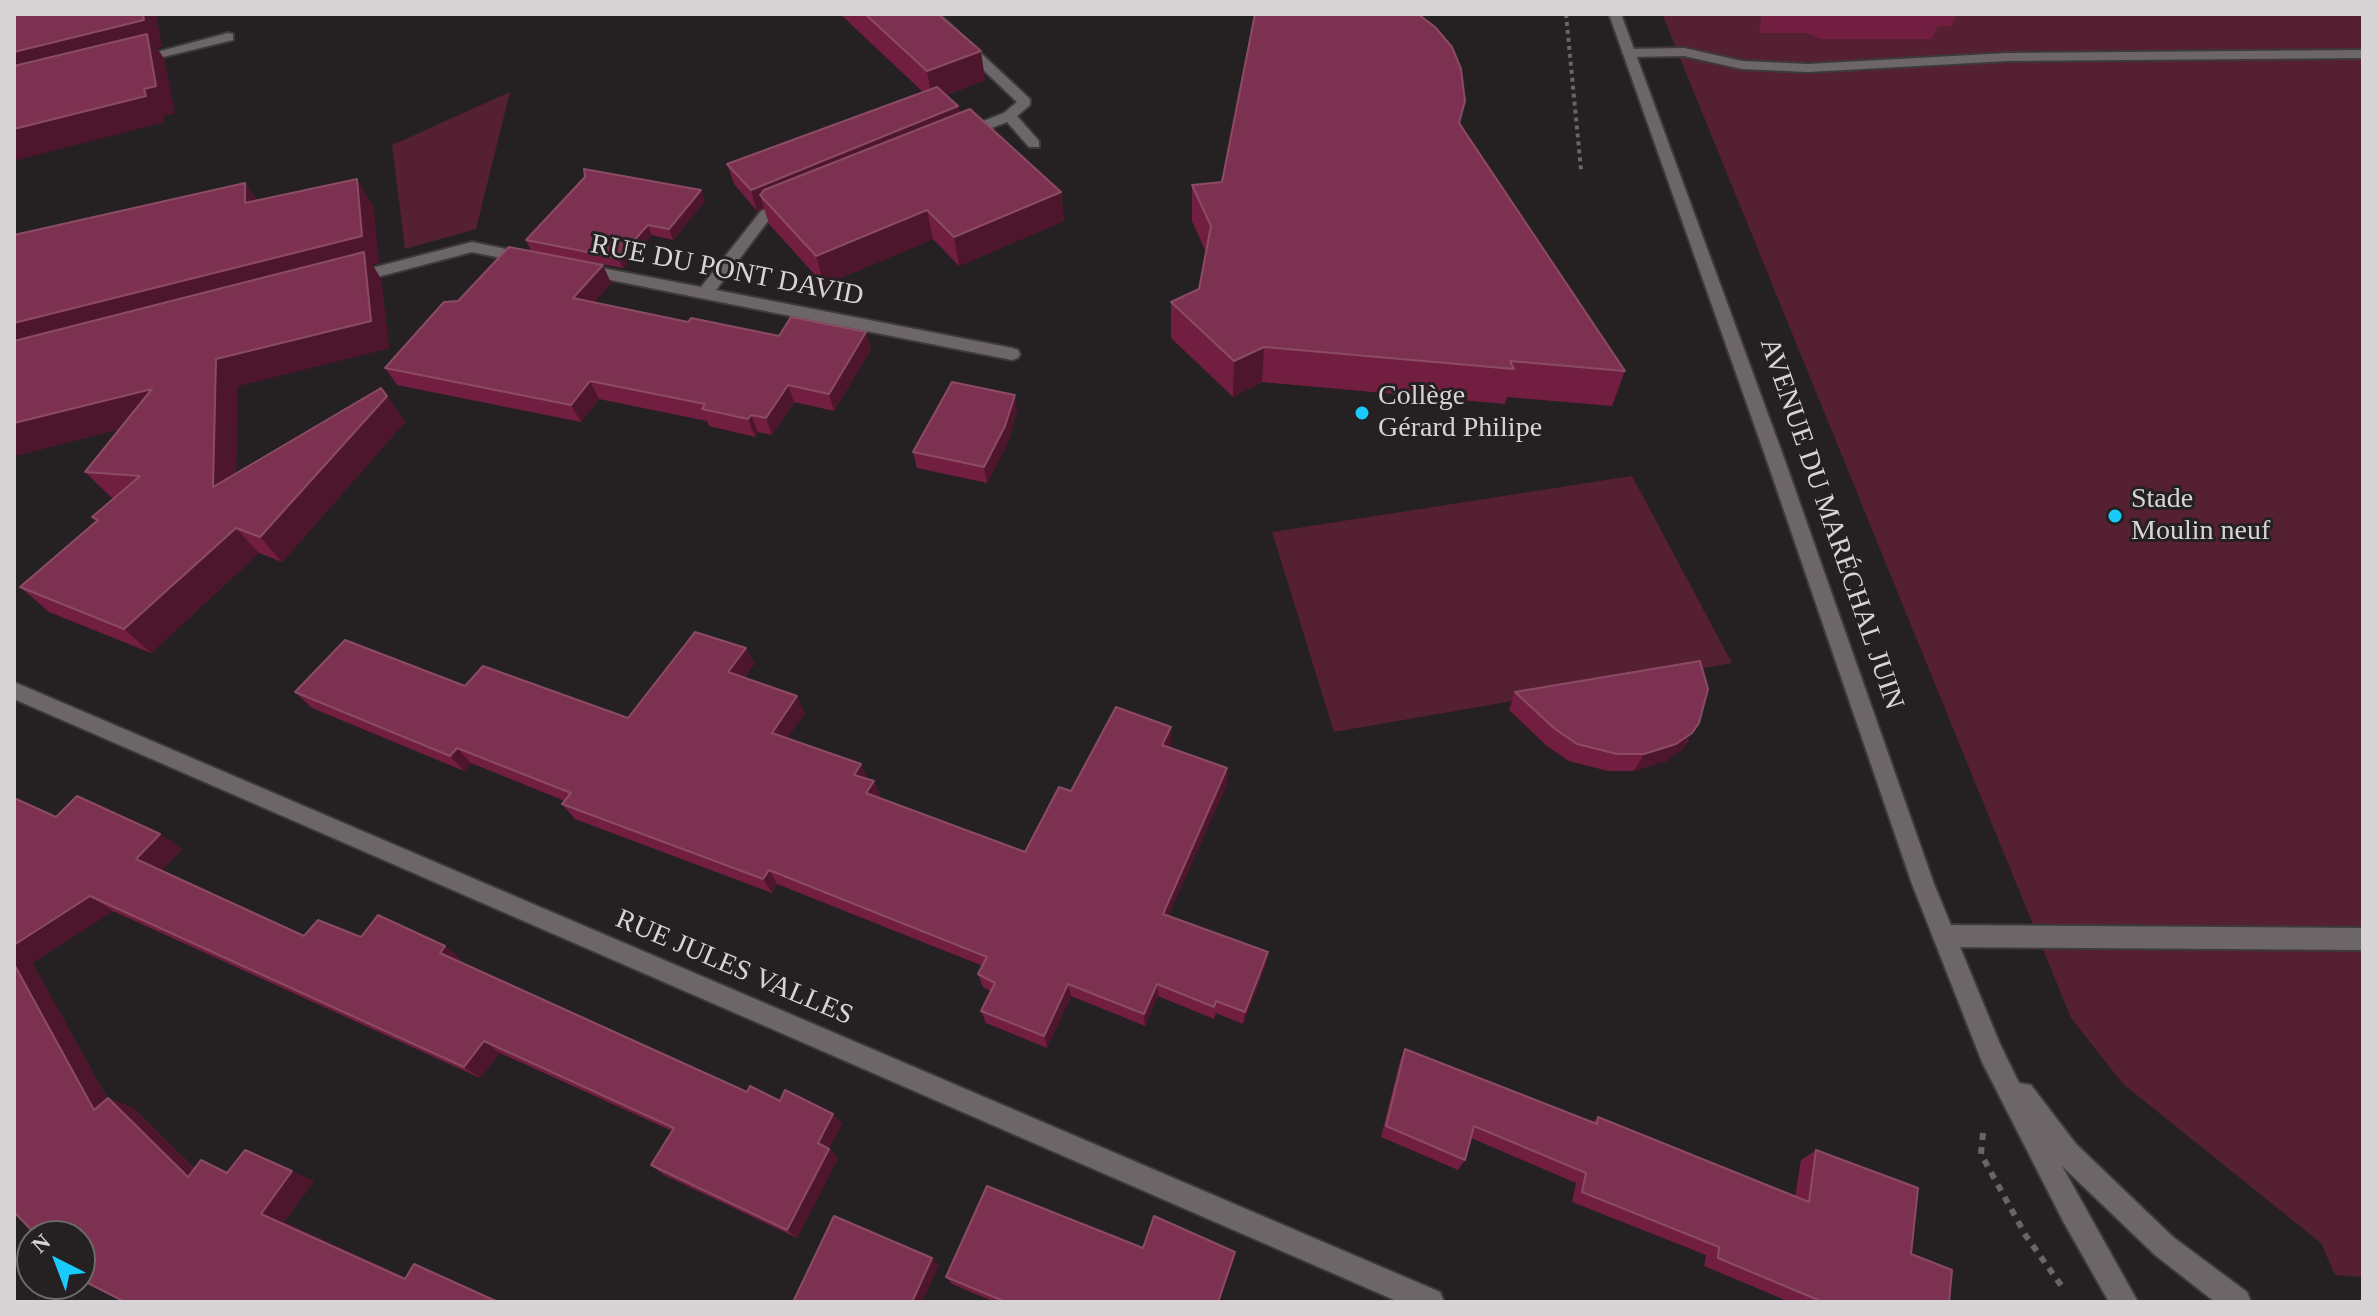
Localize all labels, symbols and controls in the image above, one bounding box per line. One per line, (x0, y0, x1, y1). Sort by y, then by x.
street label: RUE DU PONT DAVID (588, 228, 866, 314)
street label: AVENUE DU MARÉCHAL JUIN (1752, 334, 1910, 714)
place label: Collège Gérard Philipe (1378, 380, 1542, 446)
marker: Collège Gérard Philipe (1353, 404, 1371, 422)
place label: Stade Moulin neuf (2131, 483, 2270, 549)
marker: Stade Moulin neuf (2106, 507, 2124, 525)
street label: RUE JULES VALLES (610, 903, 858, 1033)
north arrow (16, 1220, 96, 1300)
text: N (27, 1229, 55, 1258)

